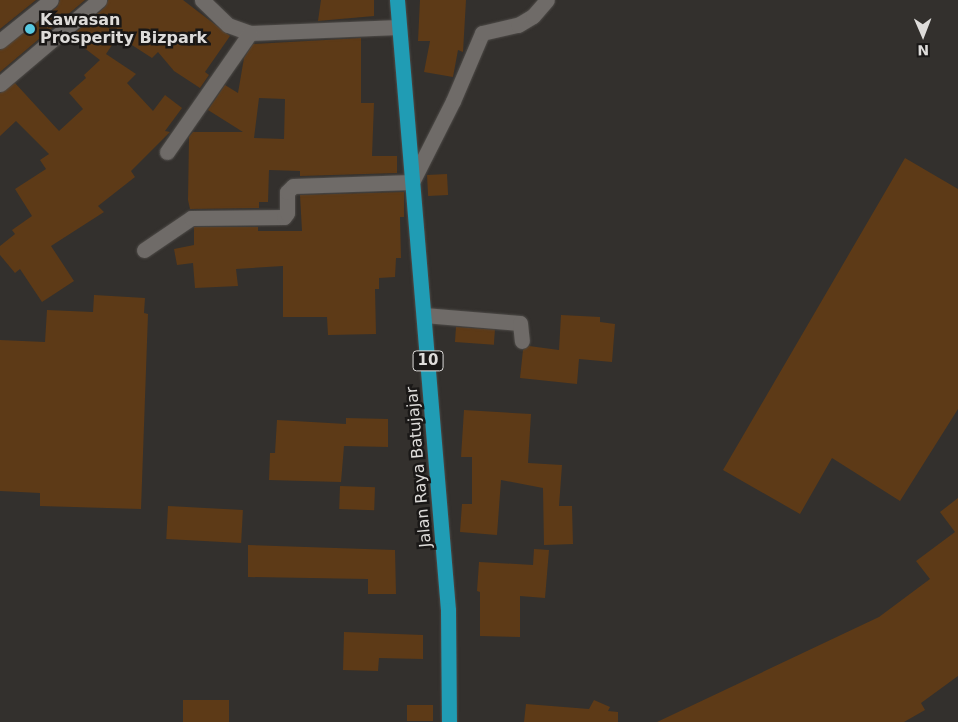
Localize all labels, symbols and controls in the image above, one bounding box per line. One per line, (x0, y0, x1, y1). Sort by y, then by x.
place label: Kawasan Prosperity Bizpark (40, 10, 207, 48)
north arrow (898, 10, 948, 60)
marker: Kawasan Prosperity Bizpark (24, 23, 36, 35)
text: N (917, 42, 929, 58)
road number: 10 (412, 348, 444, 374)
street label: Jalan Raya Batujajar (402, 386, 436, 548)

